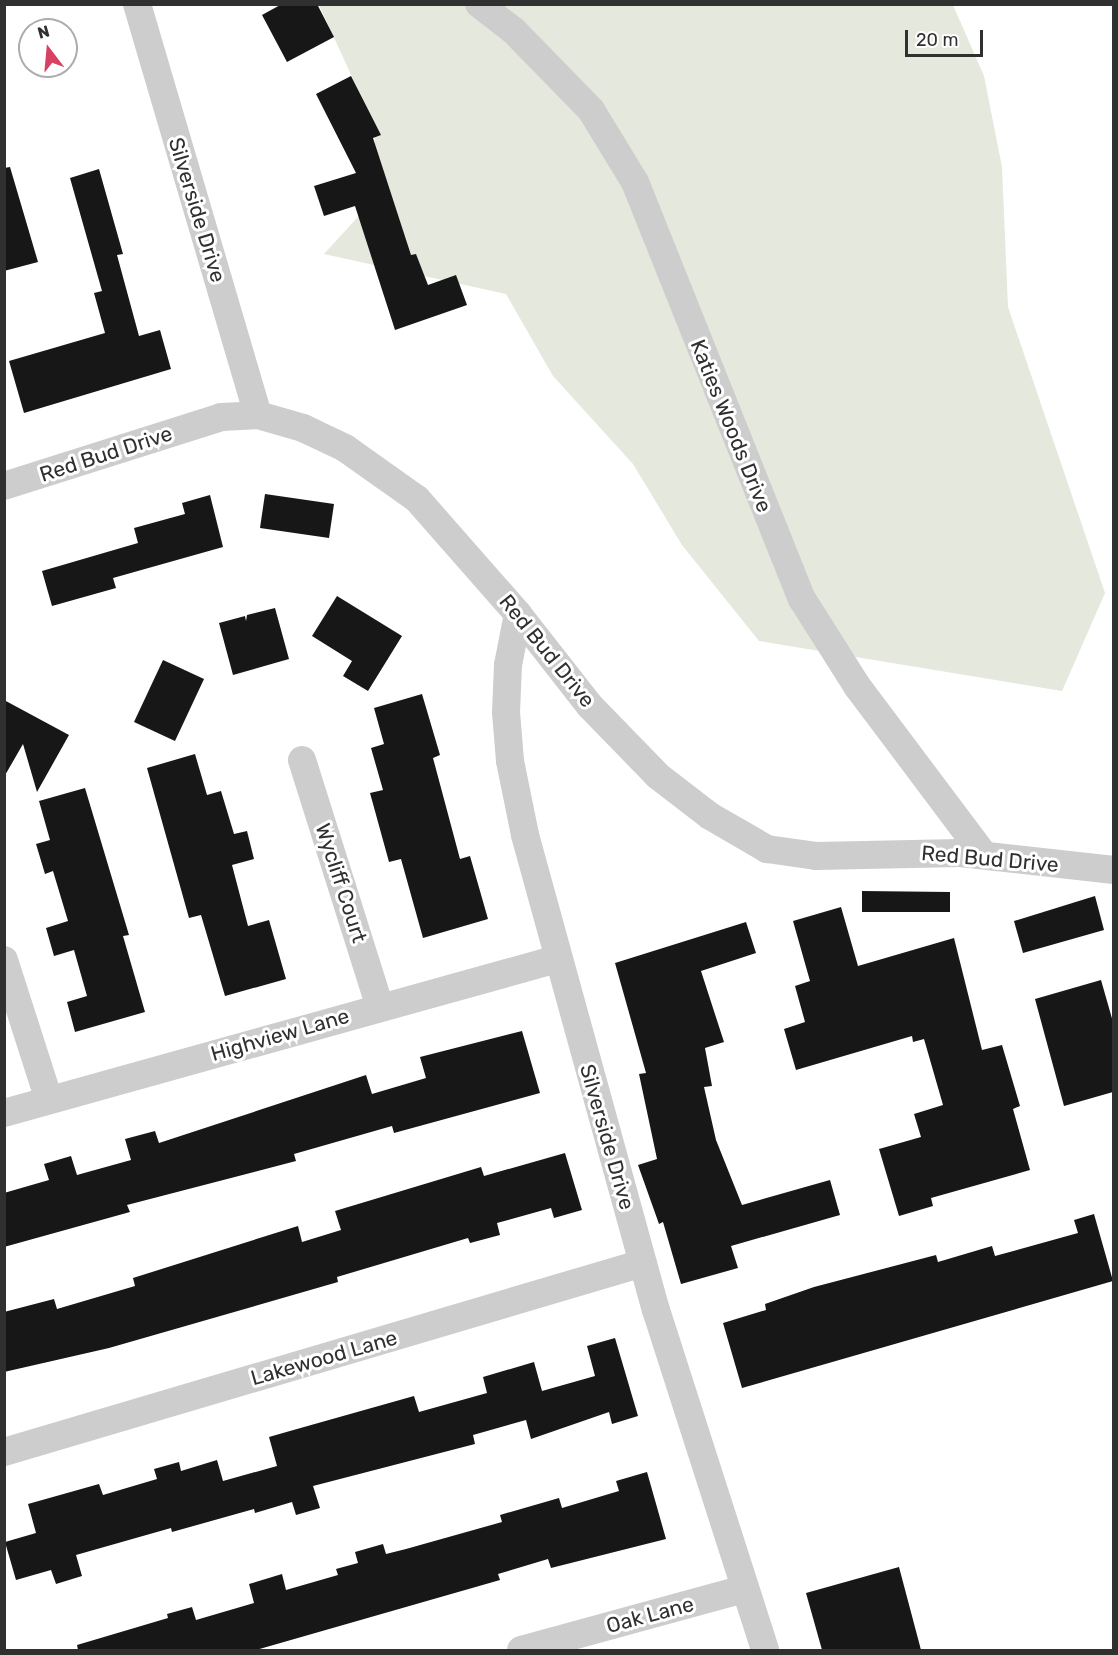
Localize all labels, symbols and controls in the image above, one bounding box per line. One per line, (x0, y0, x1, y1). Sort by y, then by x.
north arrow (18, 18, 78, 78)
scale bar (908, 18, 986, 56)
text: N (35, 21, 52, 43)
text: 20 m (916, 29, 958, 51)
street label: Silverside Drive (163, 135, 231, 285)
street label: Katies Woods Drive (685, 336, 777, 516)
street label: Red Bud Drive (37, 421, 175, 487)
street label: Red Bud Drive (494, 589, 600, 713)
street label: Wycliff Court (310, 820, 372, 946)
street label: Red Bud Drive (920, 840, 1060, 878)
street label: Highview Lane (208, 1003, 352, 1067)
street label: Silverside Drive (574, 1061, 640, 1213)
street label: Lakewood Lane (248, 1325, 400, 1391)
street label: Oak Lane (603, 1591, 697, 1639)

